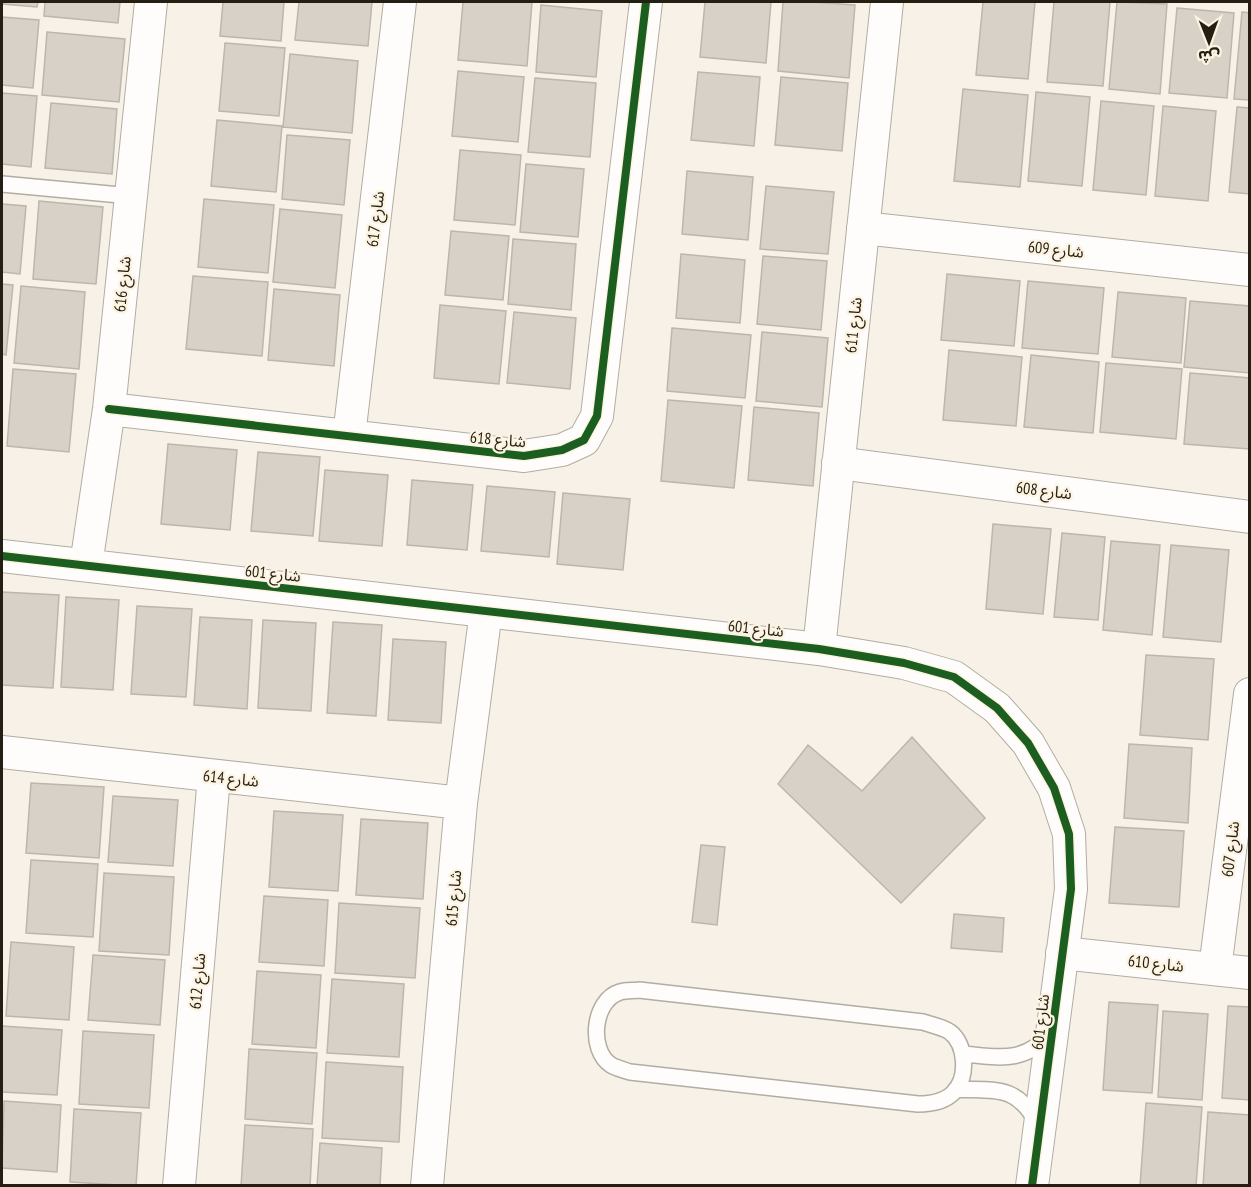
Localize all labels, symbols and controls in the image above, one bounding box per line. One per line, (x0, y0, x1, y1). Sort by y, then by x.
north arrow (1179, 12, 1239, 72)
text: ش (1198, 47, 1220, 67)
street label: شارع 617 (362, 190, 391, 248)
street label: شارع 609 (1027, 236, 1085, 265)
street label: شارع 616 (109, 255, 138, 313)
street label: شارع 611 (840, 296, 869, 354)
street label: شارع 618 (469, 427, 527, 454)
street label: شارع 608 (1015, 477, 1073, 506)
street label: شارع 601 (244, 560, 302, 589)
street label: شارع 601 (727, 615, 785, 644)
street label: شارع 614 (202, 765, 260, 794)
street label: شارع 607 (1217, 820, 1246, 878)
street label: شارع 615 (441, 869, 468, 927)
street label: شارع 610 (1127, 950, 1185, 979)
street label: شارع 612 (185, 952, 212, 1010)
street label: شارع 601 (1027, 993, 1056, 1051)

